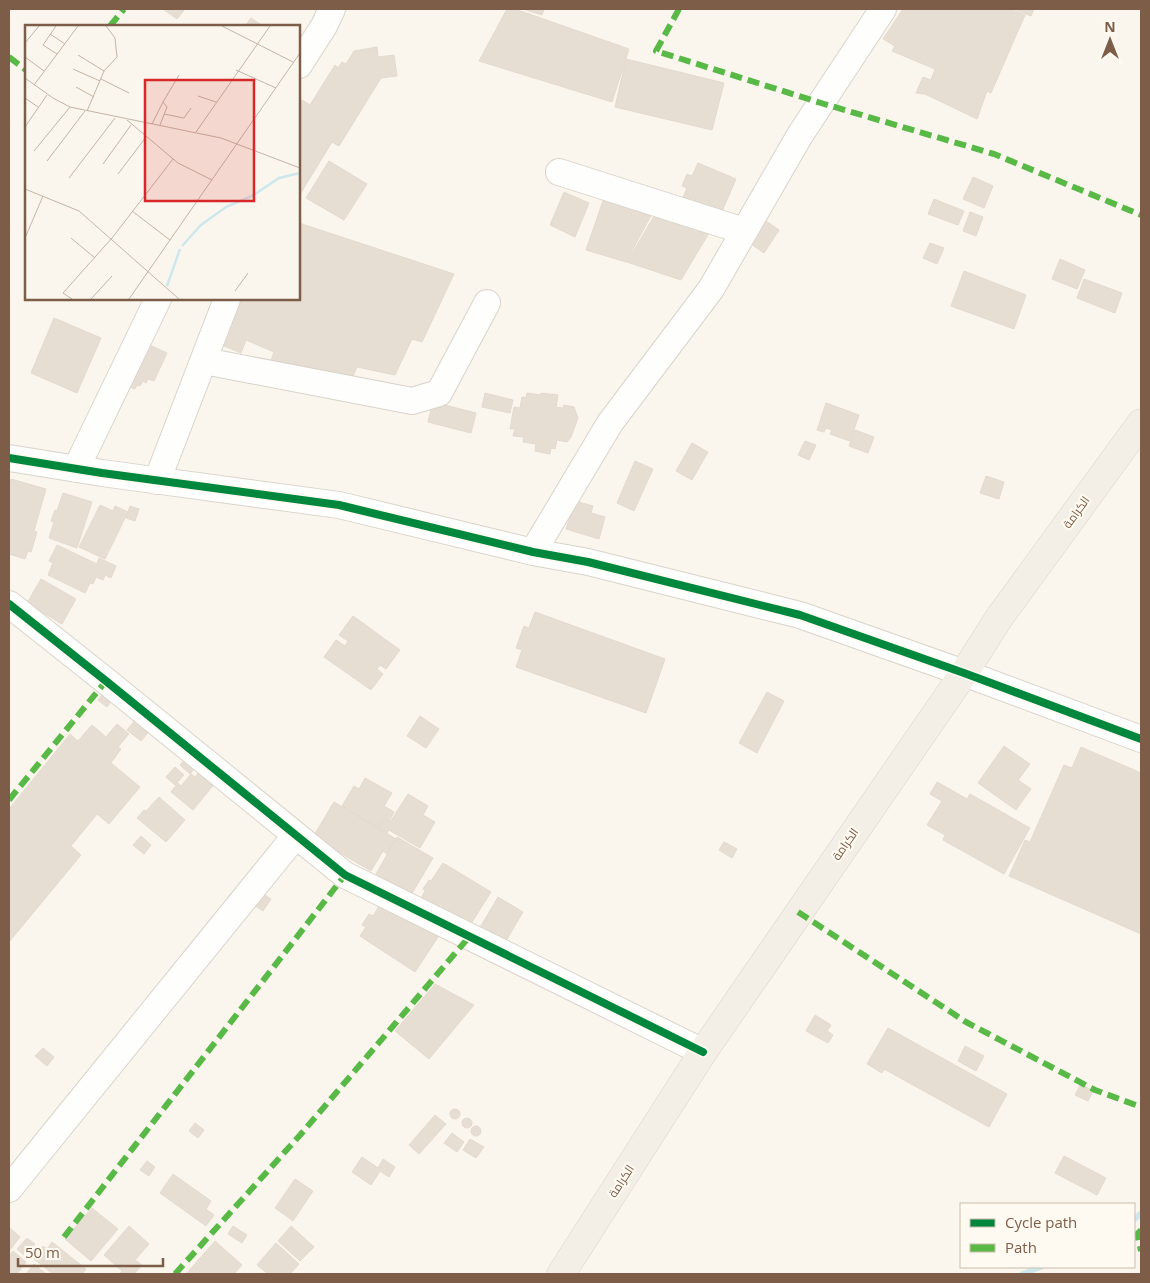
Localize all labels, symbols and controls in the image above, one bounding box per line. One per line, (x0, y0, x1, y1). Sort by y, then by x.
north arrow (1085, 15, 1135, 65)
text: N (1104, 17, 1116, 36)
inset map (25, 25, 300, 300)
street label: الكرامة (1059, 492, 1093, 532)
street label: الكرامة (828, 824, 862, 864)
street label: الكرامة (604, 1161, 638, 1201)
legend (960, 1203, 1135, 1268)
text: Cycle path (1005, 1212, 1077, 1232)
scale bar (18, 1236, 162, 1268)
text: Path (1005, 1237, 1037, 1257)
text: 50 m (25, 1242, 60, 1262)

